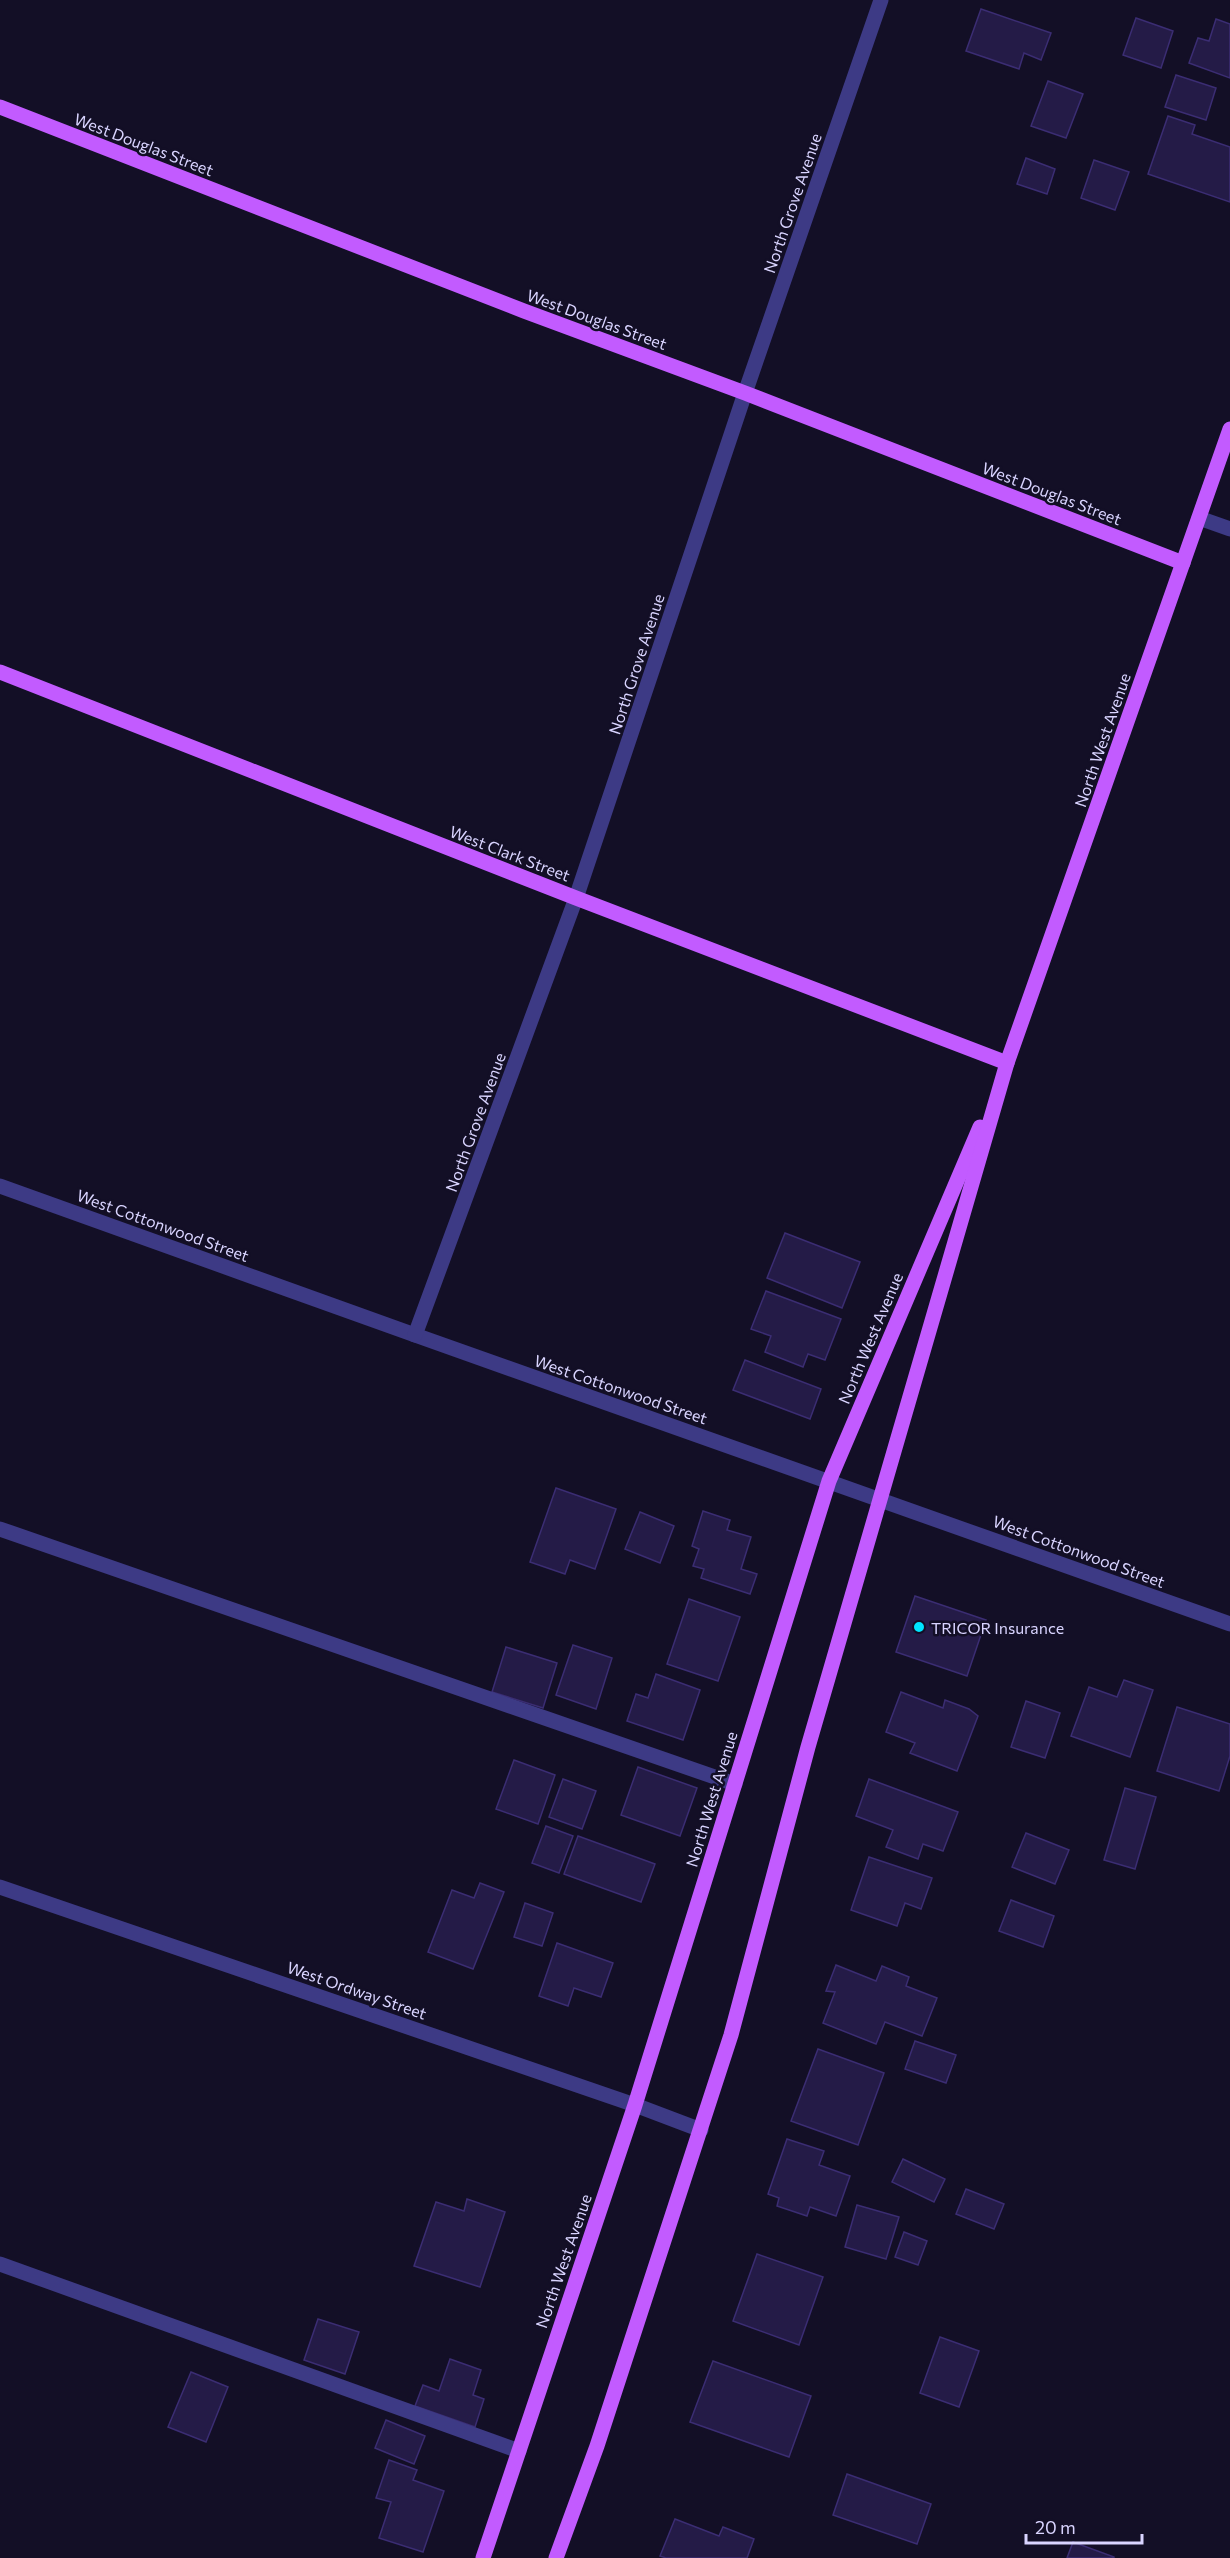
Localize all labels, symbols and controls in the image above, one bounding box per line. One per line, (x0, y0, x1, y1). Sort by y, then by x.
street label: West Douglas Street (72, 109, 217, 179)
street label: North Grove Avenue (759, 131, 825, 275)
street label: West Douglas Street (524, 285, 670, 353)
street label: West Douglas Street (980, 458, 1125, 528)
street label: North Grove Avenue (604, 591, 668, 737)
street label: North West Avenue (1070, 670, 1134, 810)
street label: West Clark Street (447, 821, 573, 885)
street label: North Grove Avenue (441, 1050, 509, 1194)
street label: West Cottonwood Street (74, 1185, 252, 1265)
street label: North West Avenue (834, 1270, 906, 1406)
street label: West Cottonwood Street (532, 1350, 710, 1428)
street label: West Cottonwood Street (990, 1511, 1168, 1591)
place label: TRICOR Insurance (931, 1618, 1064, 1637)
marker: TRICOR Insurance (912, 1620, 926, 1634)
street label: North West Avenue (681, 1729, 741, 1869)
street label: West Ordway Street (285, 1957, 430, 2023)
street label: North West Avenue (531, 2191, 595, 2331)
scale bar (1026, 2507, 1142, 2545)
text: 20 m (1035, 2516, 1076, 2538)

